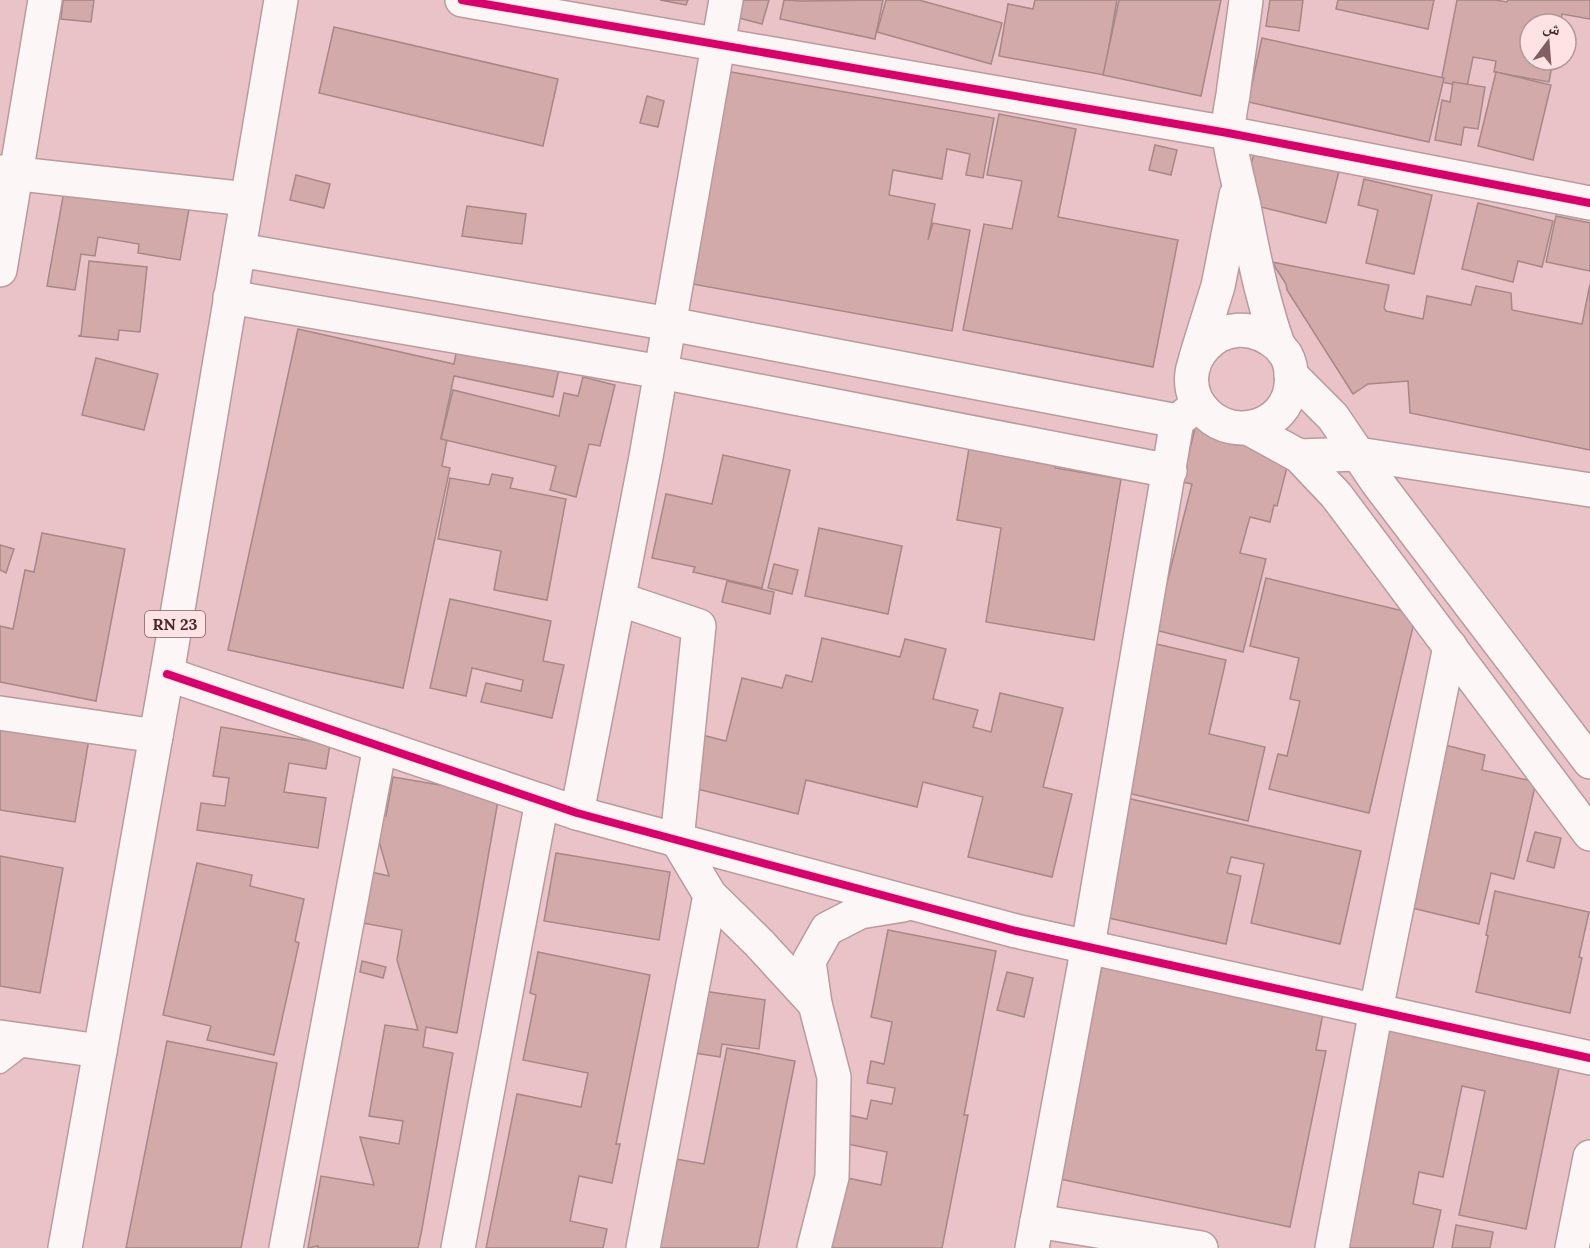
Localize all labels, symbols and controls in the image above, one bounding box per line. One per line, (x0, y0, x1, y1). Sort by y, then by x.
north arrow (1518, 12, 1578, 72)
text: ش (1541, 16, 1563, 40)
road number: RN 23 (145, 611, 205, 637)

